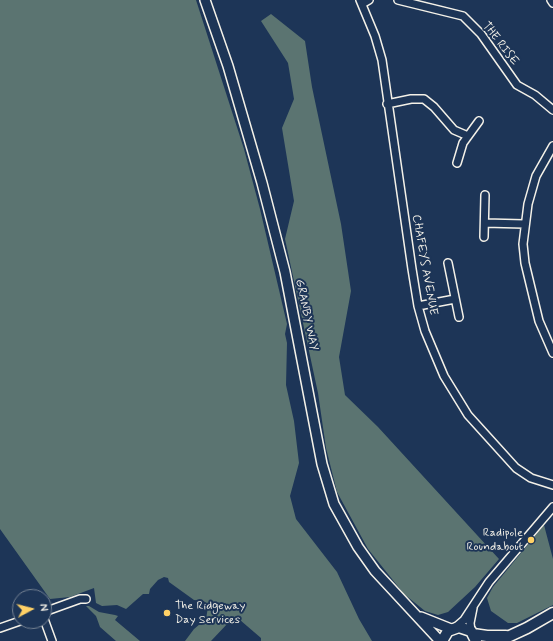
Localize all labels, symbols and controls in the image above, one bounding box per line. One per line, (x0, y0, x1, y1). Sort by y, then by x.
street label: THE RISE (479, 19, 521, 69)
street label: CHAFEYS AVENUE (408, 214, 440, 316)
street label: GRANBY WAY (291, 278, 321, 352)
place label: Radipole Roundabout (467, 526, 523, 554)
marker: Radipole Roundabout (526, 535, 536, 545)
north arrow (12, 589, 52, 629)
place label: The Ridgeway Day Services (175, 599, 245, 627)
text: N (36, 603, 50, 612)
marker: The Ridgeway Day Services (162, 608, 172, 618)

